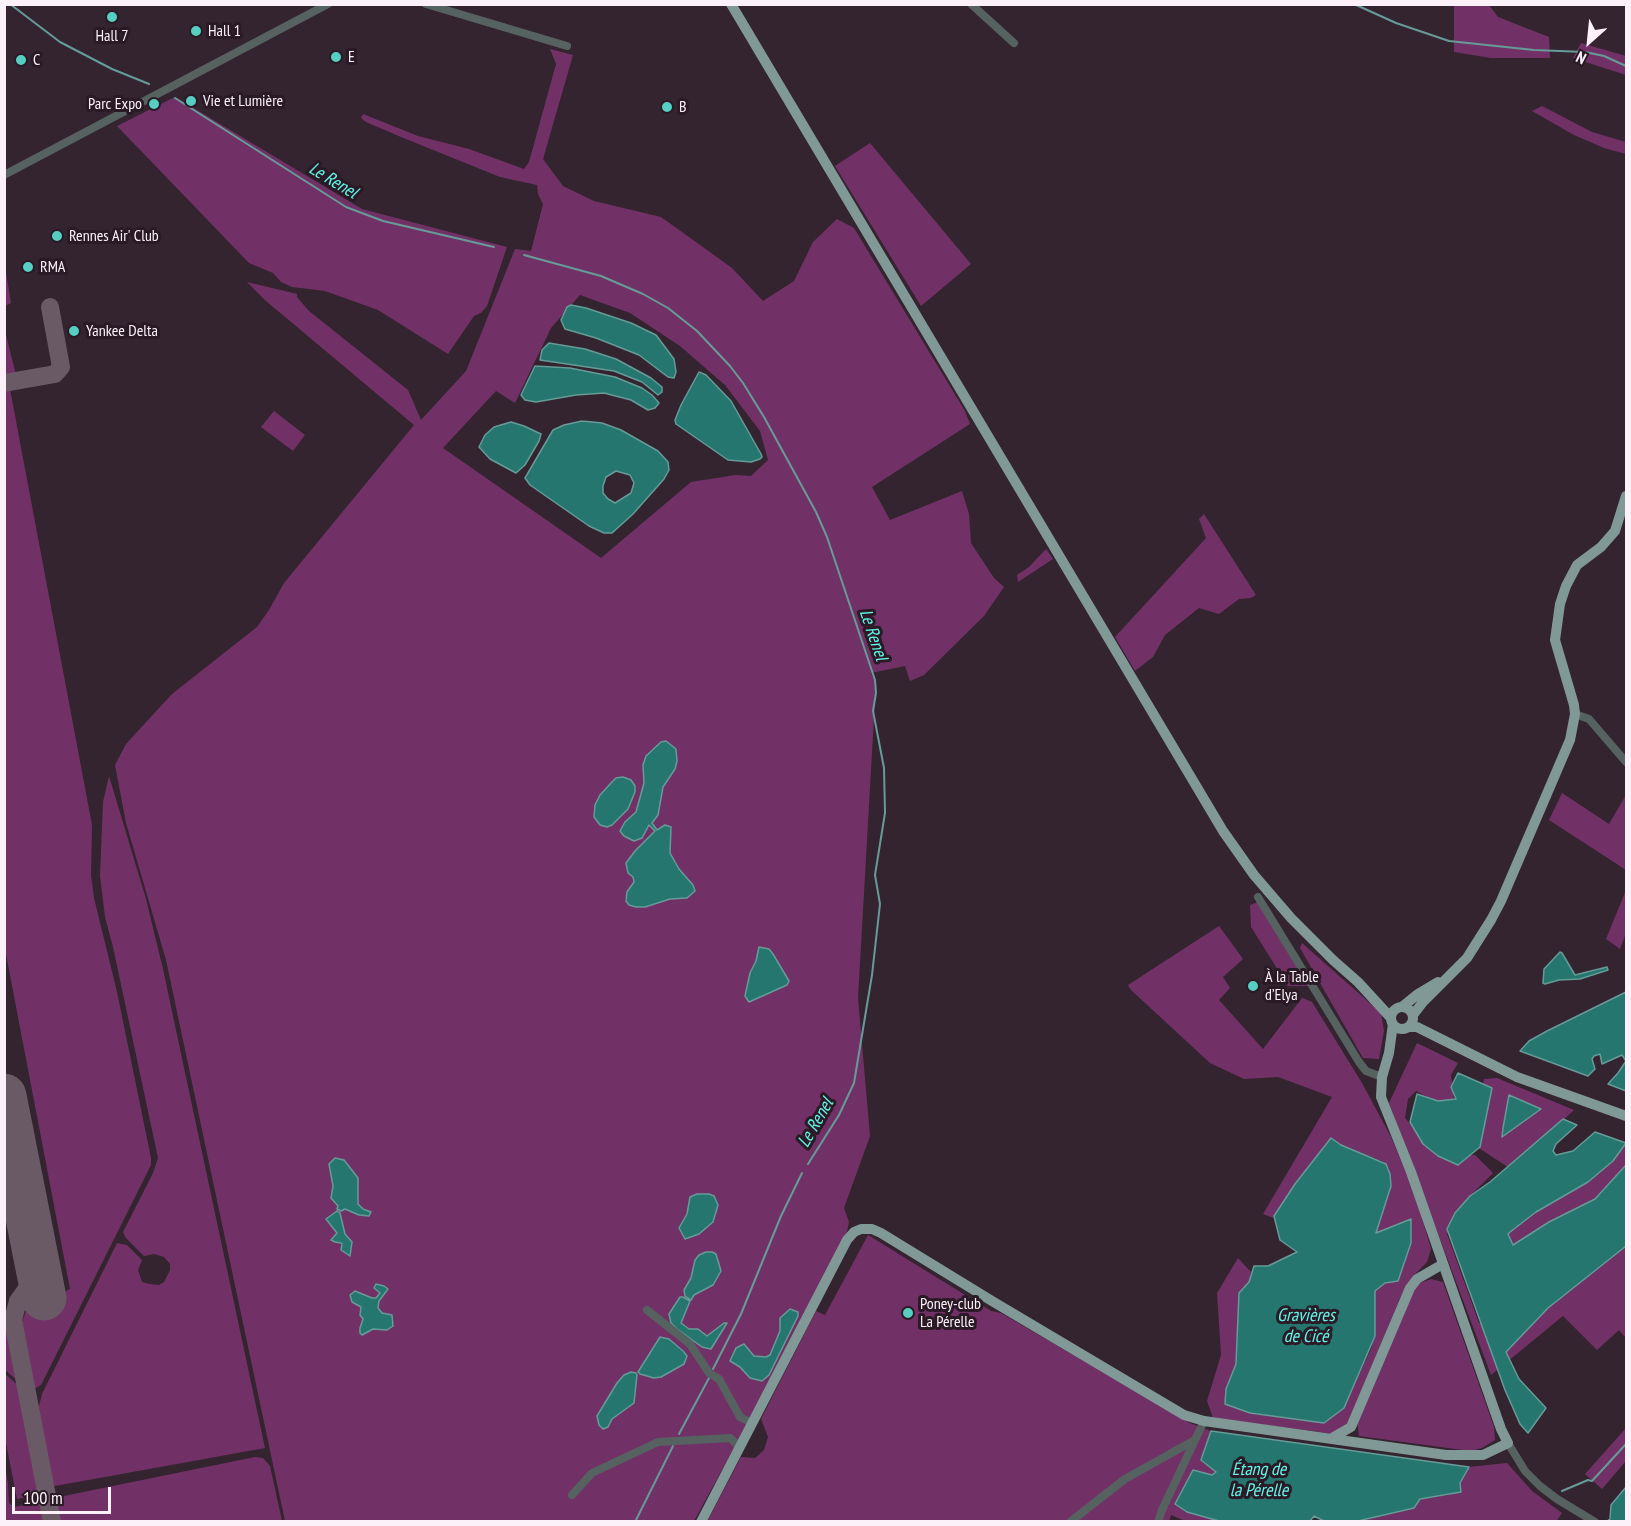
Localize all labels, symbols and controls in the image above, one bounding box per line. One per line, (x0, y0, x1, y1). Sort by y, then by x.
marker: Hall 7 (105, 10, 119, 24)
north arrow (1559, 12, 1619, 72)
place label: Hall 1 (208, 21, 241, 41)
marker: Hall 1 (189, 24, 203, 38)
place label: Hall 7 (95, 26, 129, 46)
place label: E (348, 47, 355, 67)
text: N (1572, 47, 1589, 69)
place label: C (33, 50, 40, 70)
marker: E (329, 50, 343, 64)
marker: C (14, 53, 28, 67)
place label: Vie et Lumière (203, 91, 283, 111)
place label: Parc Expo (88, 94, 142, 114)
marker: Vie et Lumière (184, 94, 198, 108)
marker: Parc Expo (147, 97, 161, 111)
place label: B (679, 97, 687, 117)
marker: B (660, 100, 674, 114)
water label: Le Renel (305, 158, 361, 204)
place label: Rennes Air' Club (69, 226, 159, 246)
marker: Rennes Air' Club (50, 229, 64, 243)
place label: RMA (40, 257, 65, 277)
marker: RMA (21, 260, 35, 274)
place label: Yankee Delta (86, 321, 158, 341)
marker: Yankee Delta (67, 324, 81, 338)
water label: Le Renel (854, 607, 892, 663)
place label: À la Table d’Elya (1265, 967, 1319, 1005)
marker: À la Table d’Elya (1246, 979, 1260, 993)
water label: Le Renel (793, 1095, 839, 1151)
place label: Poney-club La Pérelle (920, 1294, 981, 1332)
water label: Gravières de Cicé (1277, 1305, 1335, 1348)
marker: Poney-club La Pérelle (901, 1306, 915, 1320)
water label: Étang de la Pérelle (1230, 1459, 1288, 1502)
scale bar (15, 1475, 114, 1513)
text: 100 m (23, 1486, 63, 1509)

